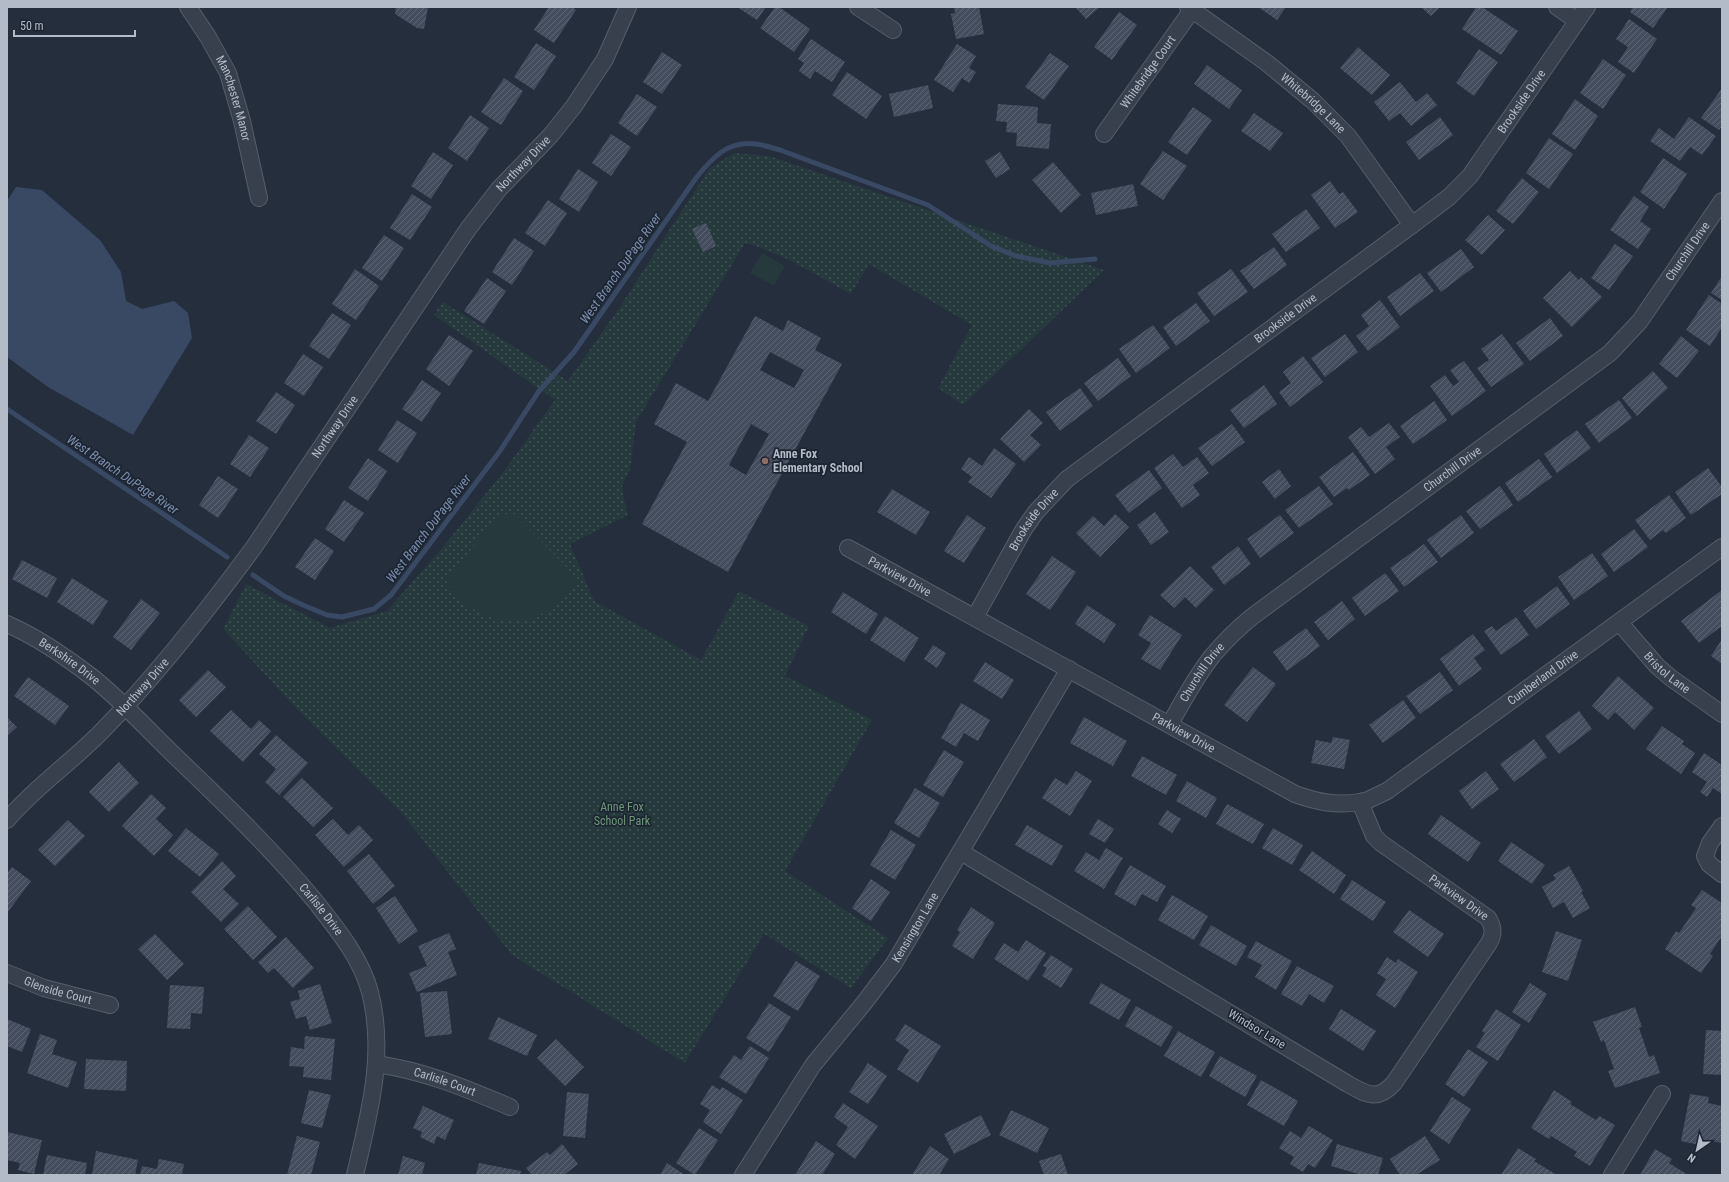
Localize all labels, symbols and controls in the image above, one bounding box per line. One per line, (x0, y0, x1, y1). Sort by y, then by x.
scale bar (14, 12, 135, 38)
text: 50 m (20, 19, 44, 33)
street label: Whitebridge Court (1117, 33, 1179, 111)
street label: Manchester Manor (213, 53, 253, 143)
street label: Brookside Drive (1495, 67, 1549, 136)
street label: Whitebridge Lane (1278, 70, 1348, 136)
street label: Northway Drive (493, 133, 554, 195)
water label: West Branch DuPage River (577, 209, 665, 326)
street label: Churchill Drive (1663, 219, 1713, 283)
street label: Brookside Drive (1251, 290, 1320, 346)
street label: Northway Drive (309, 393, 361, 461)
water label: West Branch DuPage River (64, 431, 182, 518)
street label: Churchill Drive (1421, 443, 1484, 495)
place label: Anne Fox Elementary School (773, 447, 863, 475)
marker: Anne Fox Elementary School (760, 456, 770, 466)
water label: West Branch DuPage River (383, 470, 475, 585)
street label: Brookside Drive (1006, 485, 1062, 553)
street label: Parkview Drive (866, 554, 934, 600)
street label: Berkshire Drive (37, 635, 103, 688)
street label: Churchill Drive (1177, 640, 1228, 704)
street label: Cumberland Drive (1505, 647, 1581, 708)
street label: Bristol Lane (1641, 649, 1693, 696)
street label: Northway Drive (113, 655, 172, 719)
street label: Parkview Drive (1150, 710, 1218, 756)
park label: Anne Fox School Park (594, 800, 651, 828)
street label: Parkview Drive (1426, 872, 1491, 923)
street label: Carlisle Drive (296, 880, 346, 938)
street label: Kensington Lane (889, 890, 942, 965)
street label: Glenside Court (22, 974, 94, 1007)
street label: Windsor Lane (1226, 1006, 1289, 1052)
street label: Carlisle Court (412, 1065, 478, 1099)
north arrow (1677, 1130, 1717, 1170)
text: N (1685, 1150, 1698, 1165)

